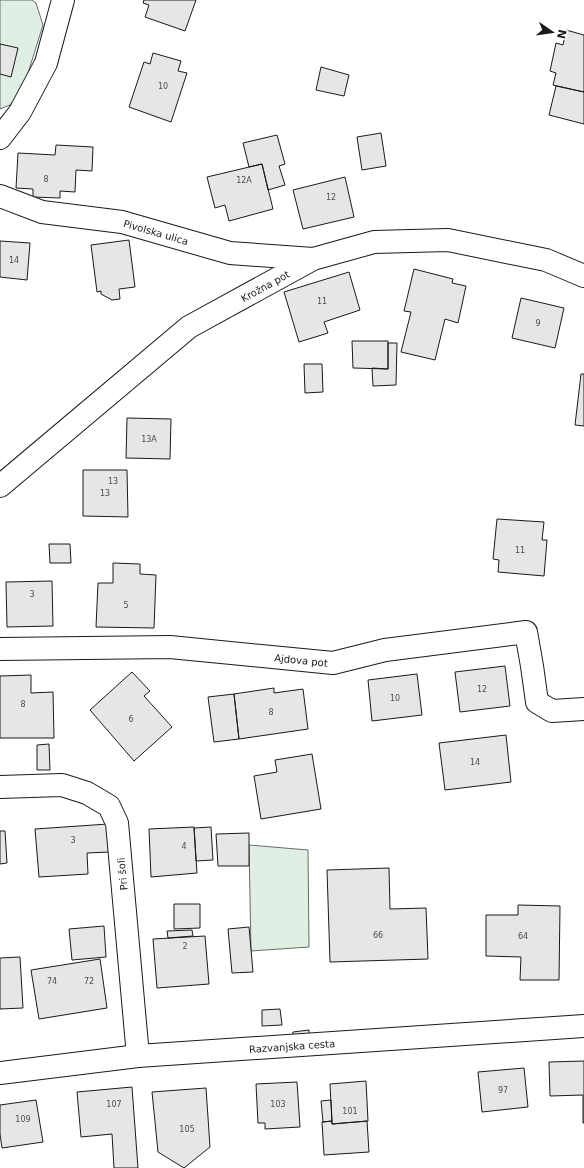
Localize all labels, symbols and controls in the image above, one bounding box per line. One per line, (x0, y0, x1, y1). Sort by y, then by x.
north arrow (532, 12, 572, 52)
text: N (554, 28, 569, 40)
house number: 10 (158, 82, 168, 91)
house number: 8 (43, 175, 49, 184)
house number: 12A (236, 176, 252, 185)
house number: 12 (326, 193, 336, 202)
street label: Pivolska ulica (122, 218, 190, 247)
house number: 14 (9, 256, 19, 265)
street label: Krožna pot (239, 269, 292, 304)
house number: 11 (317, 297, 327, 306)
house number: 9 (535, 319, 541, 328)
house number: 13A (141, 435, 157, 444)
house number: 13 (108, 477, 118, 486)
house number: 13 (100, 489, 110, 498)
house number: 11 (515, 546, 525, 555)
house number: 3 (29, 590, 35, 599)
house number: 5 (123, 601, 129, 610)
street label: Ajdova pot (274, 652, 328, 669)
house number: 12 (477, 685, 487, 694)
house number: 10 (390, 694, 400, 703)
house number: 8 (20, 700, 26, 709)
house number: 8 (268, 708, 274, 717)
house number: 6 (128, 715, 134, 724)
house number: 14 (470, 758, 480, 767)
house number: 3 (70, 836, 76, 845)
house number: 4 (181, 842, 187, 851)
street label: Pri šoli (116, 857, 129, 891)
house number: 66 (373, 931, 383, 940)
house number: 64 (518, 932, 528, 941)
house number: 2 (182, 942, 188, 951)
house number: 74 (47, 977, 57, 986)
house number: 72 (84, 977, 94, 986)
street label: Razvanjska cesta (249, 1038, 335, 1055)
house number: 97 (498, 1086, 508, 1095)
house number: 107 (106, 1100, 122, 1109)
house number: 103 (270, 1100, 286, 1109)
house number: 101 (342, 1107, 358, 1116)
house number: 109 (15, 1115, 31, 1124)
house number: 105 (179, 1125, 195, 1134)

